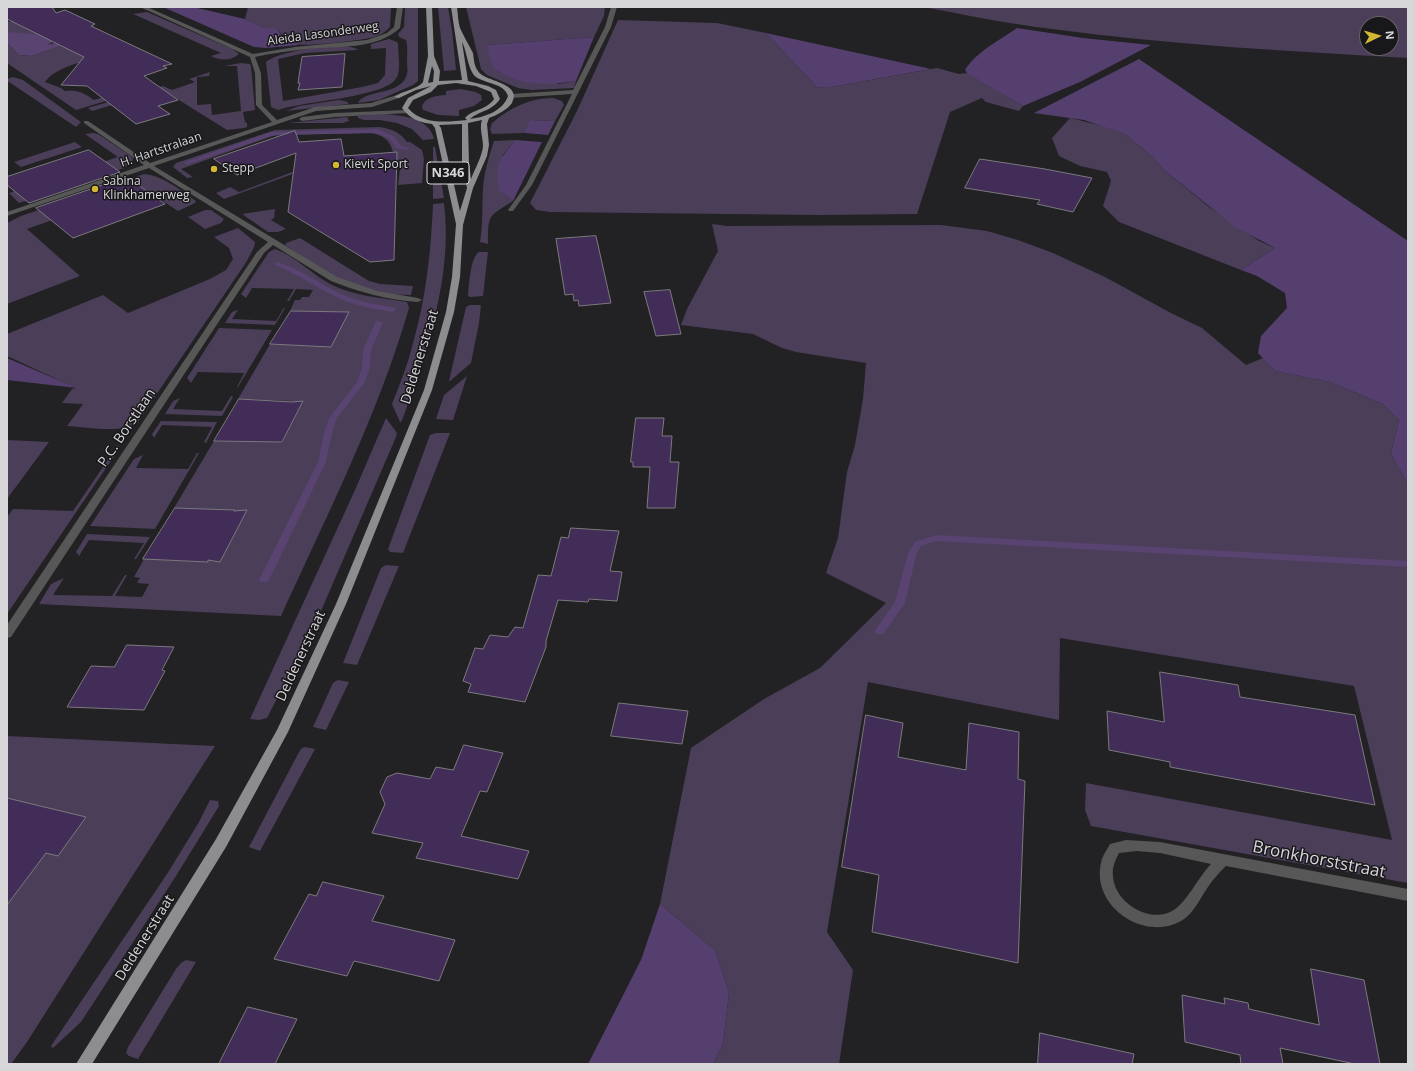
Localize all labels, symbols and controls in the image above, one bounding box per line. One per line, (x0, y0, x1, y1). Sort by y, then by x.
north arrow (1359, 16, 1399, 56)
street label: Aleida Lasonderweg (266, 19, 380, 49)
text: N (1383, 30, 1398, 40)
street label: H. Hartstralaan (118, 129, 204, 171)
place label: Kievit Sport (344, 158, 408, 172)
marker: Kievit Sport (331, 160, 341, 170)
place label: Stepp (222, 162, 254, 176)
road number: N346 (427, 162, 469, 184)
marker: Stepp (209, 164, 219, 174)
place label: Sabina Klinkhamerweg (103, 175, 189, 203)
marker: Sabina Klinkhamerweg (90, 184, 100, 194)
street label: Deldenerstraat (398, 308, 442, 406)
street label: P.C. Borstlaan (95, 386, 159, 470)
street label: Deldenerstraat (273, 608, 329, 704)
street label: Bronkhorststraat (1251, 837, 1387, 883)
street label: Deldenerstraat (112, 892, 178, 984)

